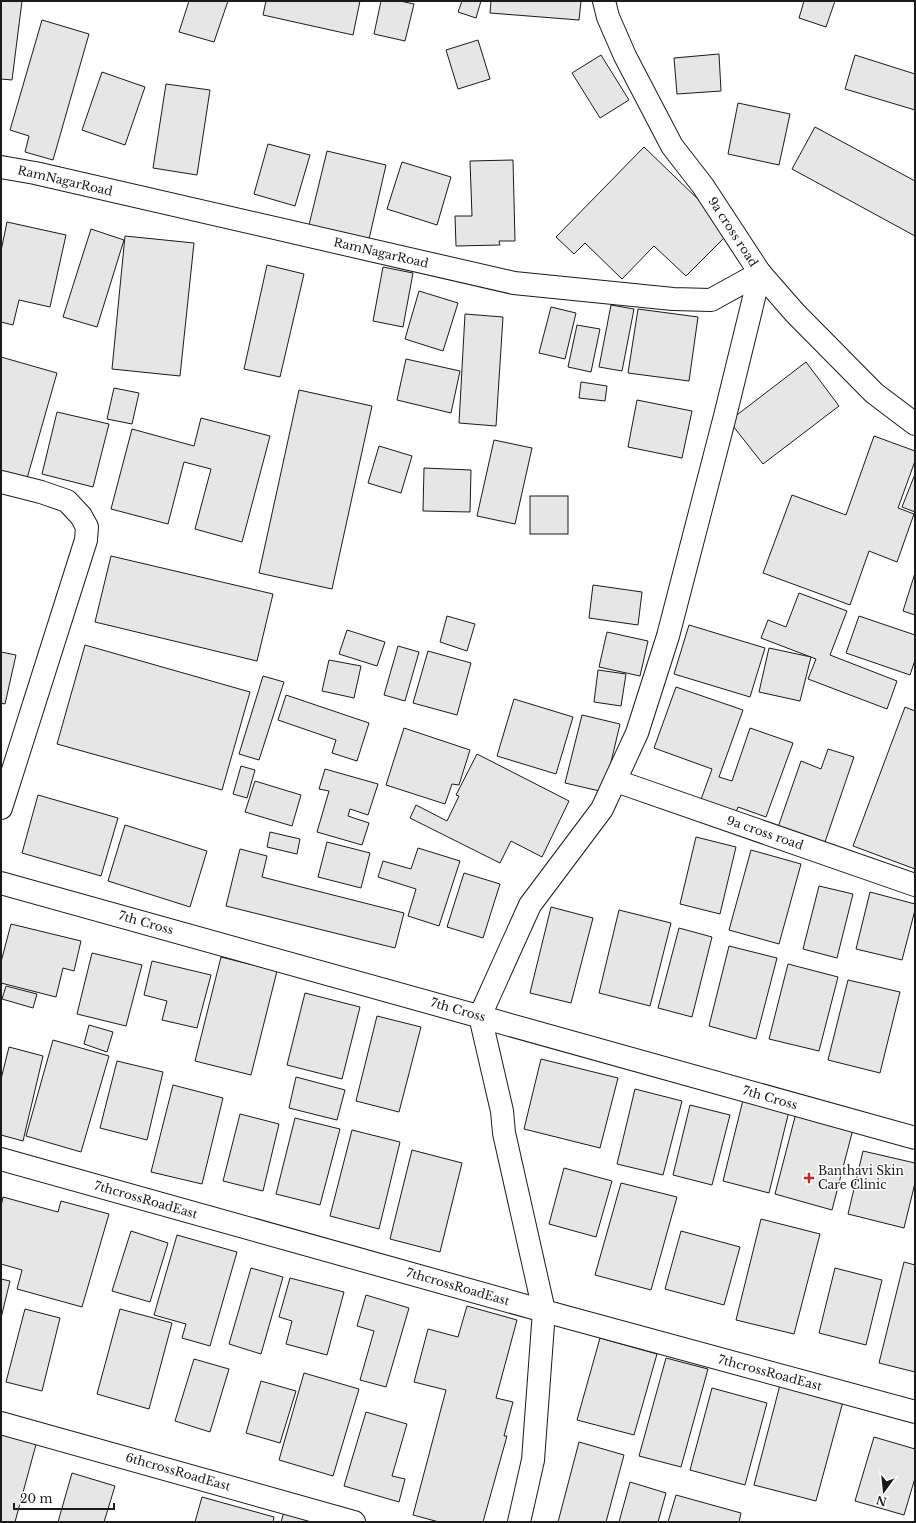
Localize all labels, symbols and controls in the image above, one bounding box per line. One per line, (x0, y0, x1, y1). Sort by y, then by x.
street label: RamNagarRoad (16, 162, 114, 199)
street label: 9a cross road (705, 194, 762, 269)
street label: RamNagarRoad (332, 234, 430, 271)
street label: 9a cross road (725, 812, 805, 853)
street label: 7th Cross (117, 908, 175, 937)
street label: 7th Cross (429, 995, 487, 1024)
street label: 7th Cross (741, 1083, 799, 1112)
place label: Banthavi Skin Care Clinic (818, 1163, 904, 1192)
marker: Banthavi Skin Care Clinic (803, 1172, 815, 1184)
street label: 7thcrossRoadEast (93, 1178, 200, 1222)
street label: 7thcrossRoadEast (405, 1265, 512, 1309)
street label: 7thcrossRoadEast (717, 1351, 824, 1394)
street label: 6thcrossRoadEast (124, 1449, 233, 1494)
north arrow (864, 1471, 904, 1511)
scale bar (14, 1485, 114, 1511)
text: 20 m (20, 1491, 52, 1506)
text: N (874, 1492, 888, 1509)

